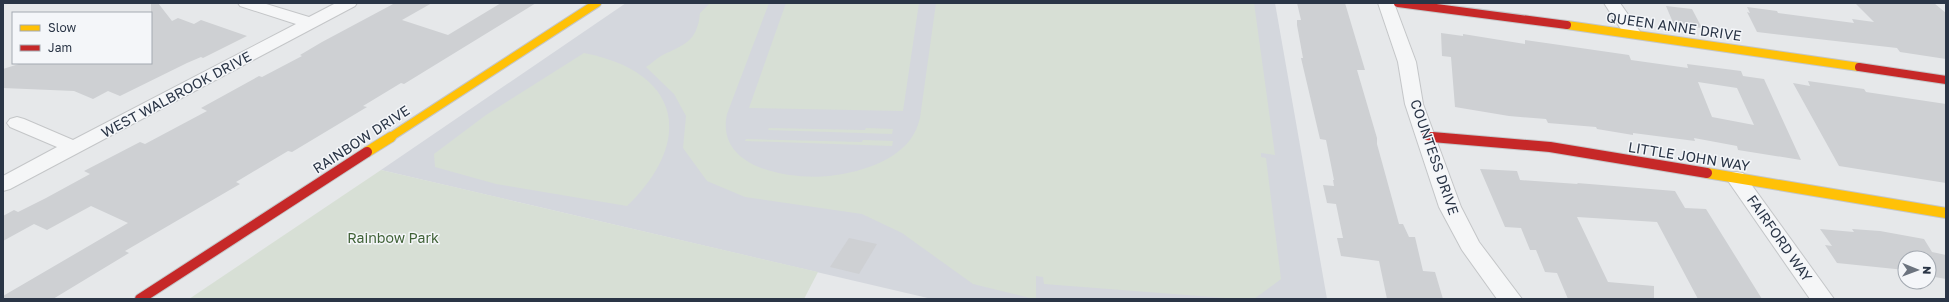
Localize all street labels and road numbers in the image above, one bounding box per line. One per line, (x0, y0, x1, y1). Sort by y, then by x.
street label: QUEEN ANNE DRIVE (1605, 8, 1743, 44)
street label: WEST WALBROOK DRIVE (98, 47, 254, 141)
street label: COUNTESS DRIVE (1407, 97, 1463, 217)
street label: RAINBOW DRIVE (309, 101, 413, 177)
street label: LITTLE JOHN WAY (1627, 138, 1751, 174)
street label: FAIRFORD WAY (1744, 191, 1816, 285)

